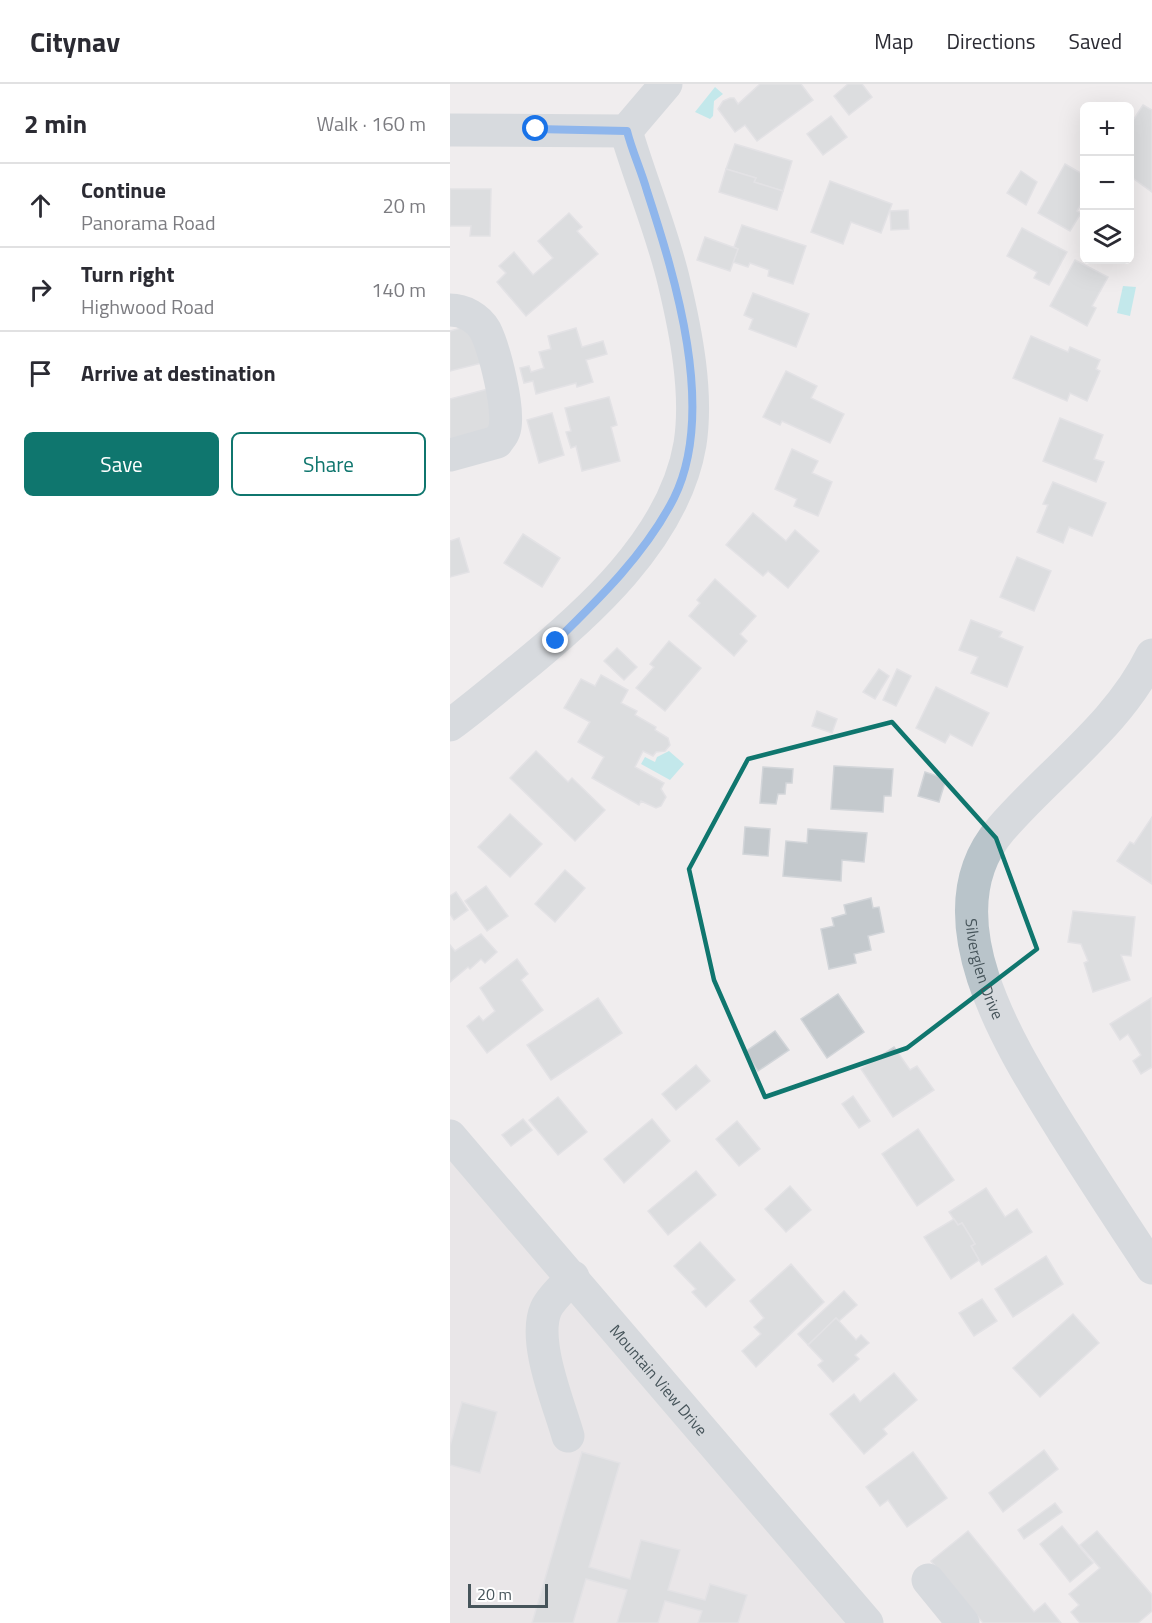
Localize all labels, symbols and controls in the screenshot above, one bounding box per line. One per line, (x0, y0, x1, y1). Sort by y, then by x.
text: Citynav (30, 20, 120, 63)
text: Map (874, 25, 914, 57)
text: Directions (947, 25, 1036, 57)
text: Saved (1069, 25, 1122, 57)
map controls (1080, 102, 1134, 264)
button: + (1080, 102, 1134, 156)
text: 2 min (24, 104, 87, 143)
text: Walk · 160 m (317, 108, 426, 139)
route start (522, 115, 548, 141)
button: − (1080, 156, 1134, 210)
text: Continue (81, 173, 166, 207)
icon: ahead (24, 189, 57, 222)
text: 20 m (382, 190, 426, 221)
text: Panorama Road (81, 207, 215, 238)
button: layers (1080, 210, 1134, 264)
text: Turn right (81, 257, 175, 291)
icon: right (24, 273, 57, 306)
text: 140 m (371, 274, 426, 305)
text: Highwood Road (81, 291, 214, 322)
text: Arrive at destination (81, 356, 276, 390)
icon: arrive (24, 357, 57, 390)
button: Save (24, 432, 219, 496)
button: Share (231, 432, 426, 496)
route end (542, 627, 568, 653)
street label: Silverglen Drive (960, 918, 1010, 1023)
street label: Mountain View Drive (604, 1319, 713, 1441)
scale bar (468, 1581, 548, 1608)
text: 20 m (477, 1582, 512, 1606)

